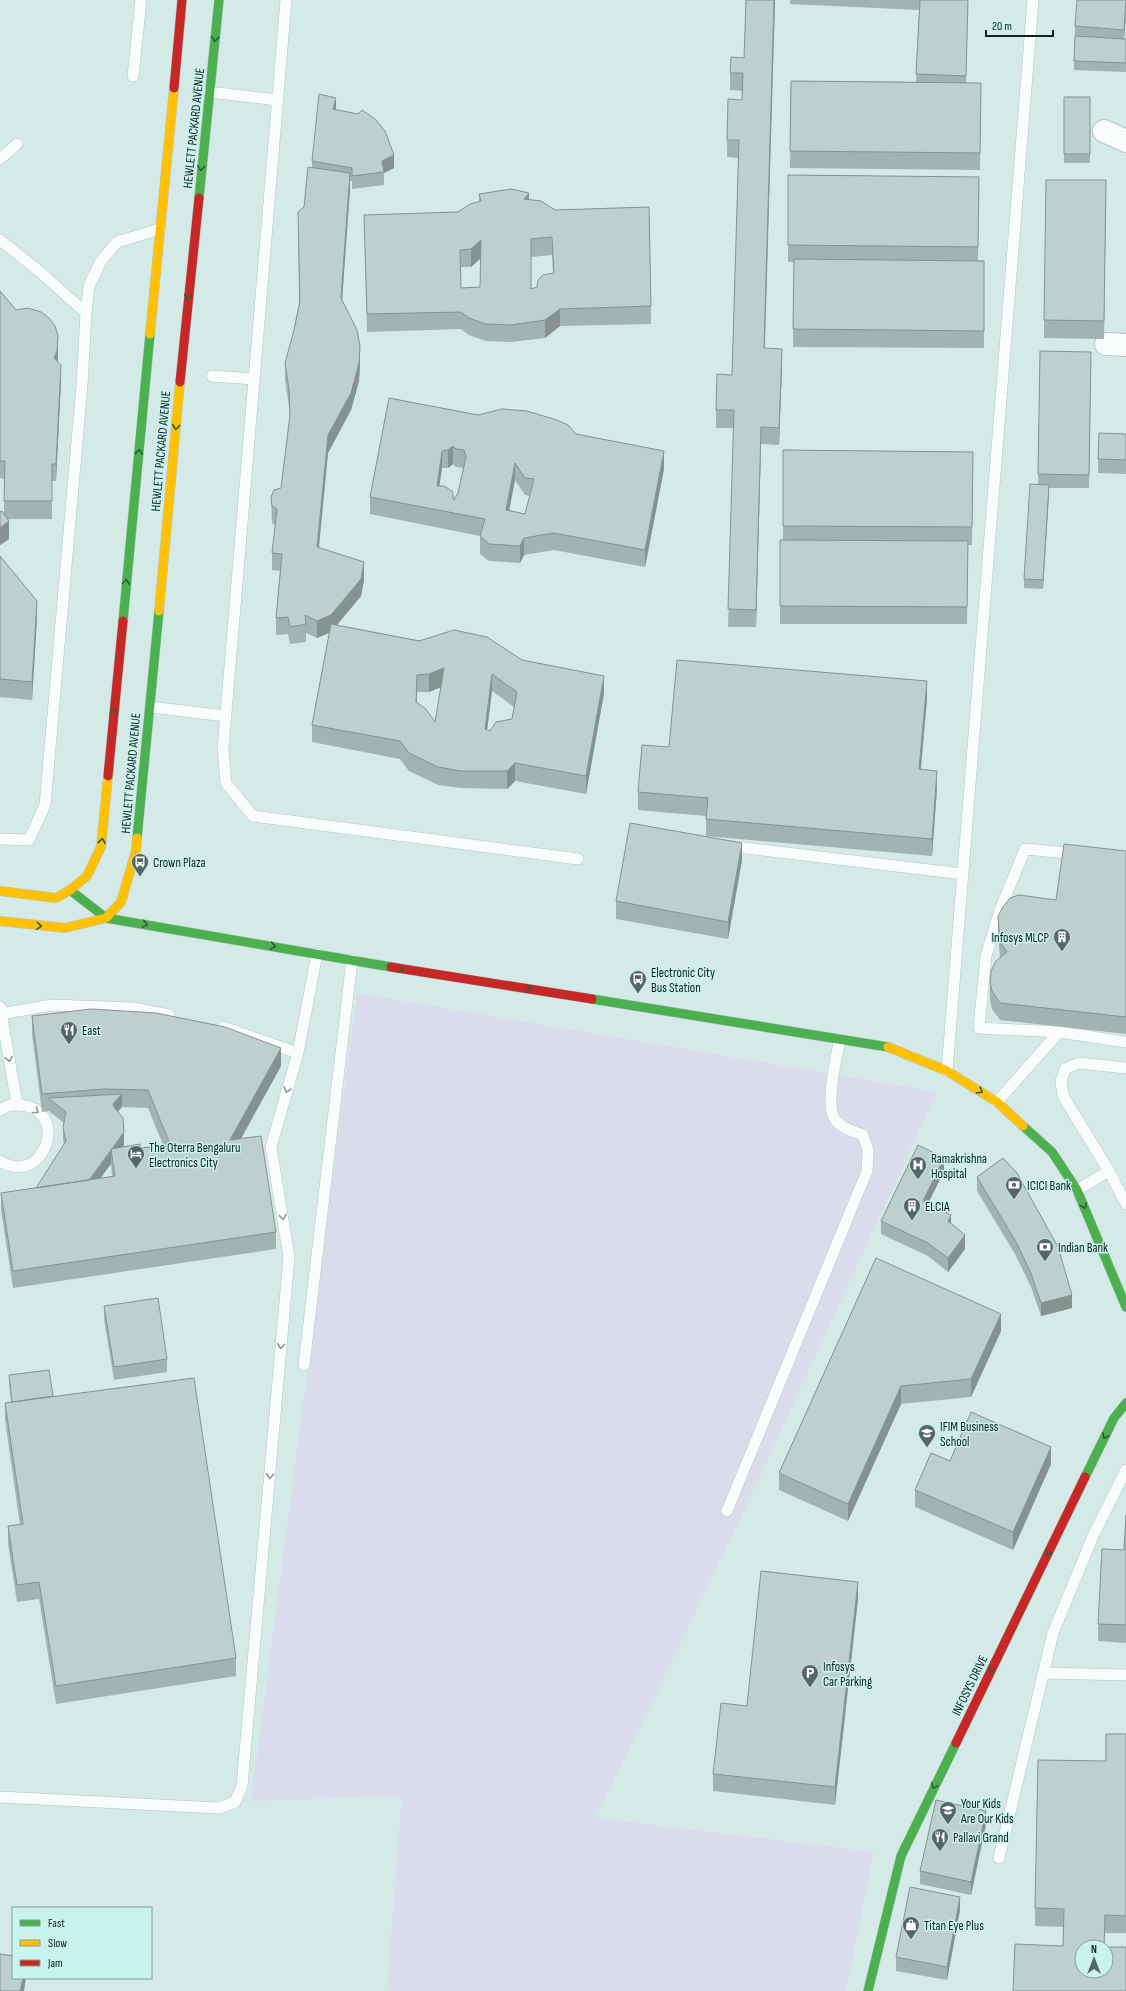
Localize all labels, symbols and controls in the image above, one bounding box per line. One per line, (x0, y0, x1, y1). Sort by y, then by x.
scale bar (986, 12, 1053, 38)
text: 20 m (992, 19, 1012, 34)
one-way arrow (210, 36, 219, 42)
street label: HEWLETT PACKARD AVENUE (180, 67, 208, 189)
one-way arrow (197, 165, 206, 171)
one-way arrow (184, 294, 193, 300)
street label: HEWLETT PACKARD AVENUE (148, 390, 174, 512)
one-way arrow (171, 424, 180, 430)
one-way arrow (134, 449, 143, 455)
one-way arrow (122, 579, 131, 585)
one-way arrow (109, 708, 118, 714)
street label: HEWLETT PACKARD AVENUE (118, 712, 144, 834)
one-way arrow (97, 838, 106, 844)
bus stop icon: Crown Plaza (130, 852, 150, 877)
place label: Crown Plaza (153, 855, 206, 871)
one-way arrow (142, 919, 148, 928)
one-way arrow (36, 921, 42, 930)
building icon: Infosys MLCP (1052, 927, 1072, 952)
place label: Infosys MLCP (991, 930, 1050, 946)
one-way arrow (270, 942, 276, 950)
one-way arrow (398, 964, 404, 972)
place label: Electronic City Bus Station (651, 965, 715, 996)
bus stop icon: Electronic City Bus Station (628, 969, 648, 994)
one-way arrow (526, 985, 532, 993)
restaurant icon: East (59, 1020, 79, 1045)
place label: East (82, 1023, 101, 1039)
one-way arrow (4, 1056, 13, 1062)
one-way arrow (283, 1086, 292, 1093)
one-way arrow (976, 1087, 983, 1094)
one-way arrow (31, 1106, 38, 1113)
place label: The Oterra Bengaluru Electronics City (149, 1140, 240, 1171)
hotel icon: The Oterra Bengaluru Electronics City (126, 1144, 146, 1169)
place label: Ramakrishna Hospital (931, 1151, 987, 1182)
hospital icon: Ramakrishna Hospital (908, 1155, 928, 1180)
bank icon: ICICI Bank (1004, 1175, 1024, 1200)
place label: ICICI Bank (1027, 1178, 1071, 1194)
building icon: ELCIA (902, 1196, 922, 1221)
place label: ELCIA (925, 1199, 950, 1215)
one-way arrow (1079, 1202, 1087, 1210)
one-way arrow (278, 1214, 286, 1220)
bank icon: Indian Bank (1035, 1237, 1055, 1262)
place label: Indian Bank (1058, 1240, 1108, 1256)
one-way arrow (277, 1343, 286, 1349)
place label: IFIM Business School (940, 1419, 999, 1450)
school or university icon: IFIM Business School (917, 1423, 937, 1448)
one-way arrow (1102, 1432, 1110, 1439)
one-way arrow (265, 1473, 274, 1479)
one-way arrow (1045, 1548, 1053, 1556)
street label: INFOSYS DRIVE (948, 1653, 991, 1718)
place label: Infosys Car Parking (823, 1659, 872, 1690)
parking icon: Infosys Car Parking (800, 1663, 820, 1688)
one-way arrow (988, 1665, 996, 1673)
one-way arrow (931, 1782, 939, 1790)
place label: Your Kids Are Our Kids (960, 1796, 1014, 1827)
school or university icon: Your Kids Are Our Kids (938, 1800, 958, 1825)
restaurant icon: Pallavi Grand (930, 1827, 950, 1852)
place label: Pallavi Grand (953, 1830, 1009, 1846)
legend (12, 1907, 152, 1979)
shop icon: Titan Eye Plus (901, 1915, 921, 1940)
text: Fast (48, 1916, 65, 1931)
place label: Titan Eye Plus (924, 1918, 984, 1934)
text: Slow (48, 1936, 67, 1951)
north arrow (1074, 1939, 1114, 1979)
text: N (1091, 1943, 1097, 1956)
text: Jam (47, 1956, 63, 1971)

